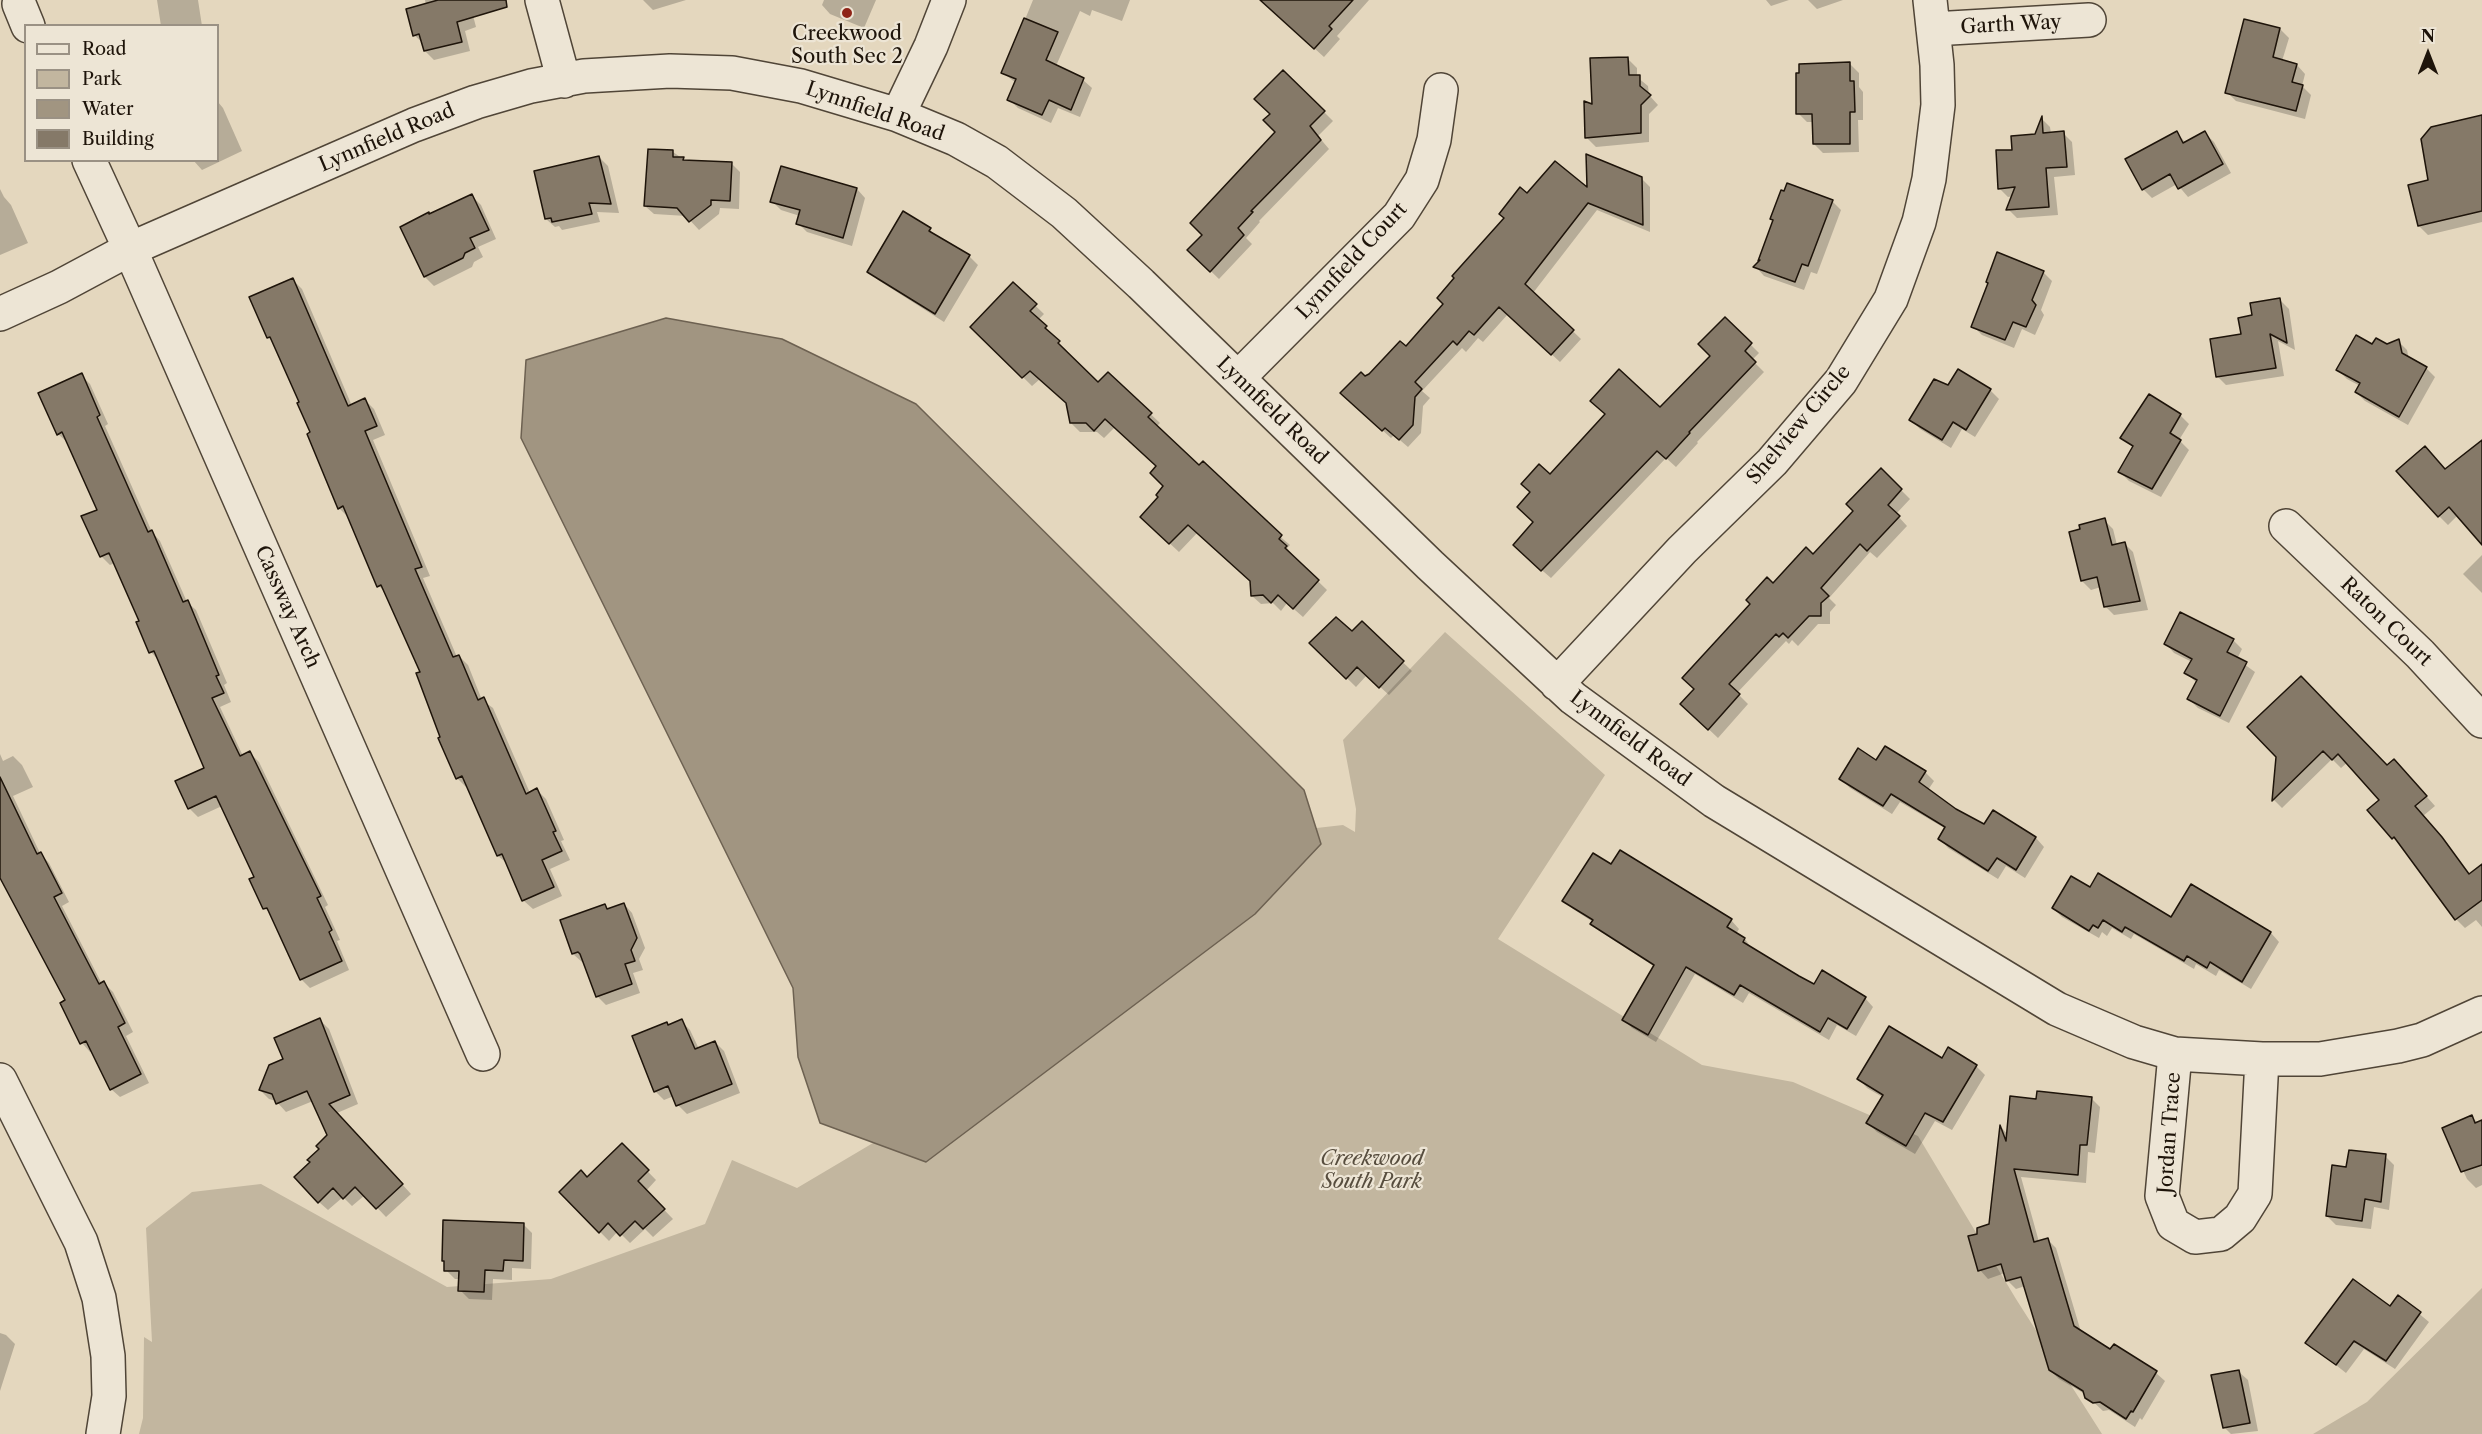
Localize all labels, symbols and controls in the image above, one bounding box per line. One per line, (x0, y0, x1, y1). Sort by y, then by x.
marker: Creekwood South Sec 2 (840, 6, 854, 20)
street label: Garth Way (1960, 10, 2062, 40)
place label: Creekwood South Sec 2 (791, 22, 903, 69)
legend (24, 24, 219, 162)
north arrow (2398, 24, 2458, 84)
text: N (2421, 26, 2435, 46)
text: Road (82, 38, 127, 60)
text: Park (82, 68, 121, 90)
street label: Lynnfield Road (803, 77, 947, 147)
text: Water (82, 98, 134, 120)
street label: Lynnfield Road (316, 99, 458, 177)
text: Building (82, 128, 154, 150)
street label: Lynnfield Court (1292, 198, 1412, 324)
street label: Lynnfield Road (1212, 352, 1332, 470)
street label: Shelview Circle (1742, 360, 1856, 490)
street label: Cassway Arch (249, 542, 325, 672)
street label: Raton Court (2335, 572, 2437, 672)
street label: Lynnfield Road (1565, 686, 1695, 792)
street label: Jordan Trace (2154, 1071, 2186, 1195)
park label: Creekwood South Park (1320, 1147, 1424, 1194)

